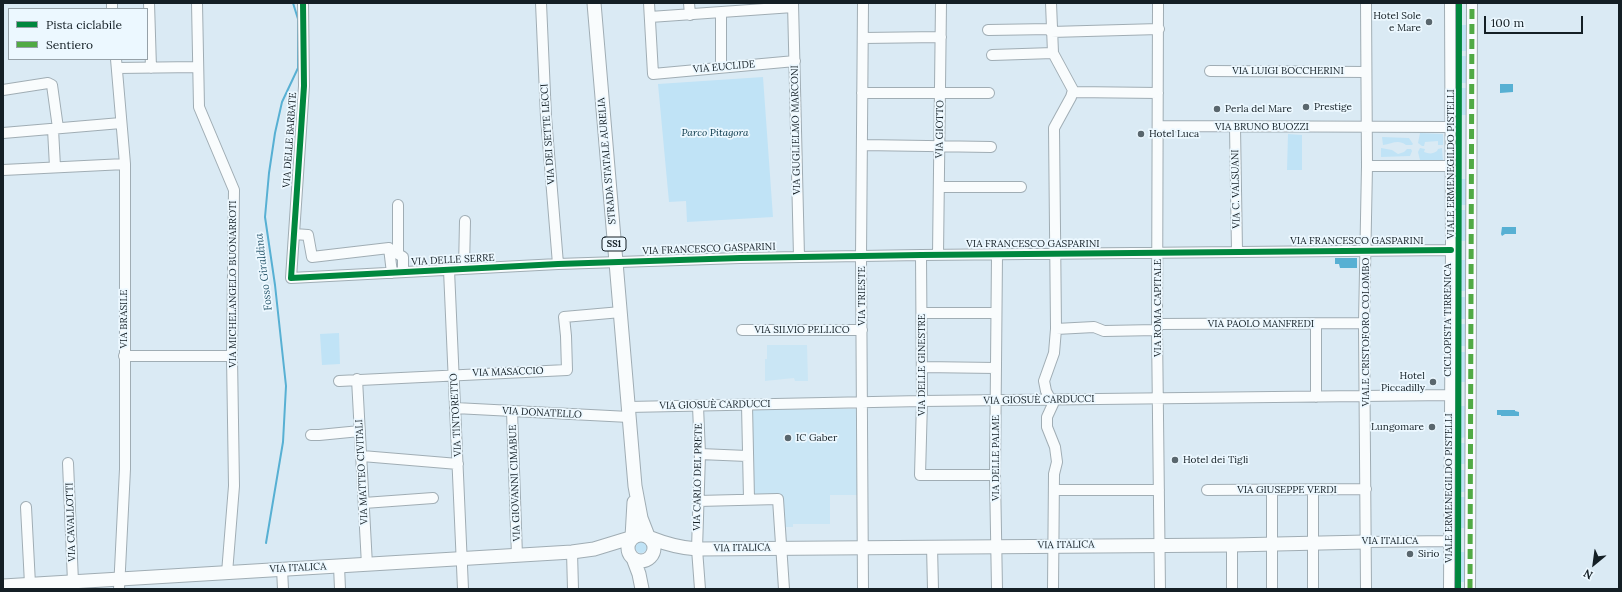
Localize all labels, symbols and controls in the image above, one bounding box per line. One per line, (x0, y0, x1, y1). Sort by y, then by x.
legend (8, 8, 148, 60)
scale bar (1486, 8, 1585, 34)
place label: Hotel Sole e Mare (1373, 10, 1421, 34)
text: 100 m (1491, 15, 1524, 30)
text: Pista ciclabile (46, 17, 122, 32)
marker: Hotel Sole e Mare (1424, 17, 1434, 27)
text: Sentiero (46, 37, 93, 52)
street label: VIA EUCLIDE (693, 58, 755, 76)
street label: VIA GUGLIELMO MARCONI (789, 65, 803, 195)
street label: VIA LUIGI BOCCHERINI (1232, 65, 1344, 77)
street label: VIA DEI SETTE LECCI (538, 83, 558, 185)
street label: VIALE ERMENEGILDO PISTELLI (1445, 89, 1457, 239)
street label: VIA DELLE BARBATE (281, 92, 299, 188)
street label: STRADA STATALE AURELIA (595, 97, 619, 225)
street label: VIA GIOTTO (933, 100, 947, 158)
place label: Prestige (1314, 101, 1352, 113)
marker: Prestige (1301, 102, 1311, 112)
place label: Perla del Mare (1225, 103, 1292, 115)
marker: Perla del Mare (1212, 104, 1222, 114)
street label: VIA BRUNO BUOZZI (1215, 121, 1309, 133)
park label: Parco Pitagora (682, 127, 748, 139)
place label: Hotel Luca (1149, 128, 1199, 140)
marker: Hotel Luca (1136, 129, 1146, 139)
street label: VIA C. VALSUANI (1229, 149, 1243, 229)
street label: VIA MICHELANGELO BUONARROTI (227, 200, 239, 368)
water label: Fosso Giraldina (253, 233, 275, 311)
street label: VIA FRANCESCO GASPARINI (1290, 235, 1424, 247)
road number: SS1 (602, 237, 626, 251)
street label: VIA FRANCESCO GASPARINI (966, 238, 1100, 250)
street label: VIA FRANCESCO GASPARINI (642, 241, 776, 257)
street label: VIA DELLE SERRE (411, 252, 495, 268)
street label: VIALE CRISTOFORO COLOMBO (1360, 257, 1372, 407)
street label: VIA ROMA CAPITALE (1152, 259, 1164, 357)
street label: CICLOPISTA TIRRENICA (1442, 263, 1454, 377)
street label: VIA TRIESTE (856, 266, 868, 326)
street label: VIA BRASILE (118, 290, 130, 348)
street label: VIA DELLE GINESTRE (916, 314, 928, 416)
street label: VIA PAOLO MANFREDI (1208, 318, 1314, 330)
street label: VIA SILVIO PELLICO (754, 324, 850, 336)
street label: VIA MASACCIO (472, 365, 544, 379)
place label: Hotel Piccadilly (1381, 370, 1425, 394)
street label: VIA TINTORETTO (448, 373, 464, 457)
marker: Hotel Piccadilly (1428, 377, 1438, 387)
street label: VIA GIOSUÈ CARDUCCI (983, 393, 1095, 407)
street label: VIA GIOSUÈ CARDUCCI (659, 398, 771, 412)
street label: VIA DONATELLO (502, 405, 582, 421)
street label: VIALE ERMENEGILDO PISTELLI (1443, 413, 1455, 563)
street label: VIA DELLE PALME (990, 415, 1002, 501)
street label: VIA MATTEO CIVITALI (353, 419, 371, 525)
place label: Lungomare (1371, 421, 1424, 433)
marker: Lungomare (1427, 422, 1437, 432)
street label: VIA CARLO DEL PRETE (691, 423, 705, 531)
street label: VIA GIOVANNI CIMABUE (507, 424, 523, 542)
place label: IC Gaber (796, 432, 837, 444)
marker: IC Gaber (783, 433, 793, 443)
place label: Hotel dei Tigli (1183, 454, 1248, 466)
marker: Hotel dei Tigli (1170, 455, 1180, 465)
street label: VIA CAVALLOTTI (64, 482, 78, 562)
street label: VIA GIUSEPPE VERDI (1237, 484, 1337, 496)
street label: VIA ITALICA (1362, 535, 1418, 547)
street label: VIA ITALICA (1038, 539, 1094, 551)
street label: VIA ITALICA (714, 542, 770, 554)
north arrow (1574, 544, 1614, 584)
place label: Sirio (1418, 548, 1439, 560)
marker: Sirio (1405, 549, 1415, 559)
street label: VIA ITALICA (269, 561, 327, 575)
text: N (1581, 566, 1595, 583)

